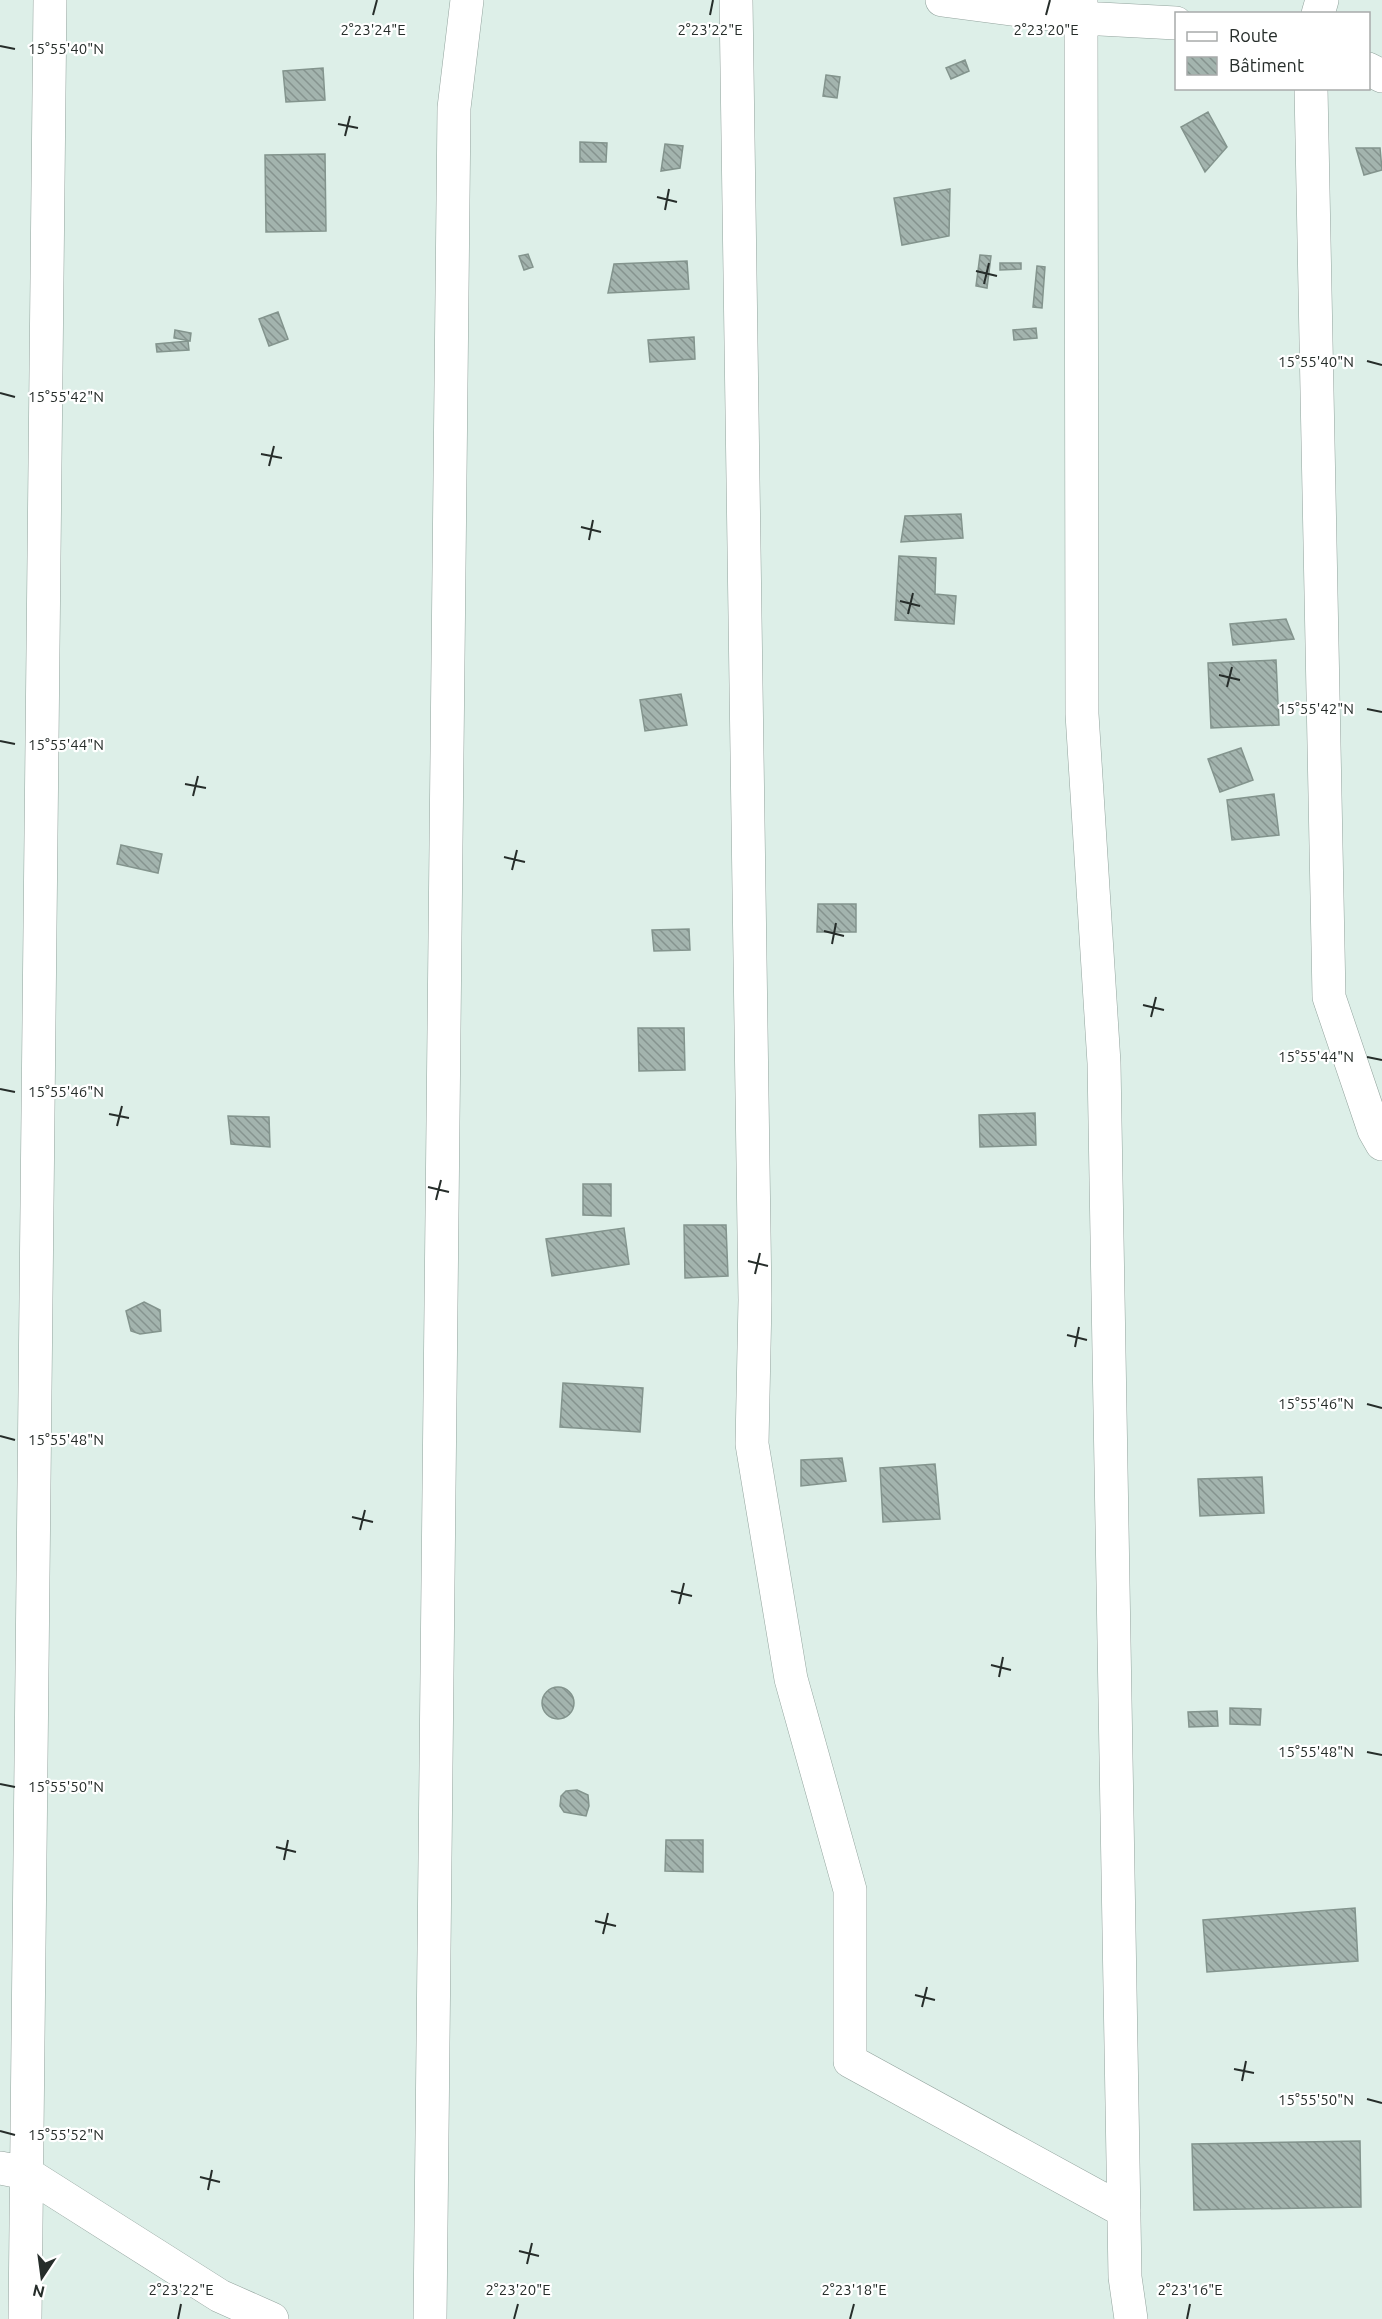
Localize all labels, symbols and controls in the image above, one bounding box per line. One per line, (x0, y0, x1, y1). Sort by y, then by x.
legend (1175, 12, 1370, 90)
text: 2°23'24"E (340, 21, 406, 38)
text: 2°23'22"E (677, 21, 743, 38)
text: 2°23'20"E (1013, 21, 1079, 38)
text: Route (1229, 25, 1278, 45)
text: 15°55'40"N (28, 40, 104, 57)
text: Bâtiment (1229, 55, 1304, 75)
text: 15°55'40"N (1278, 353, 1354, 370)
text: 15°55'42"N (28, 388, 104, 405)
text: 15°55'42"N (1278, 700, 1354, 717)
text: 15°55'44"N (28, 736, 104, 753)
text: 15°55'44"N (1278, 1048, 1354, 1065)
text: 15°55'46"N (28, 1083, 104, 1100)
text: 15°55'46"N (1278, 1395, 1354, 1412)
text: 15°55'48"N (28, 1431, 104, 1448)
text: 15°55'48"N (1278, 1743, 1354, 1760)
text: 15°55'50"N (28, 1778, 104, 1795)
text: 15°55'50"N (1278, 2091, 1354, 2108)
text: 15°55'52"N (28, 2126, 104, 2143)
north arrow (12, 2247, 72, 2307)
text: 2°23'22"E (148, 2281, 214, 2298)
text: 2°23'20"E (485, 2281, 551, 2298)
text: 2°23'18"E (821, 2281, 887, 2298)
text: 2°23'16"E (1157, 2281, 1223, 2298)
text: N (31, 2282, 46, 2302)

